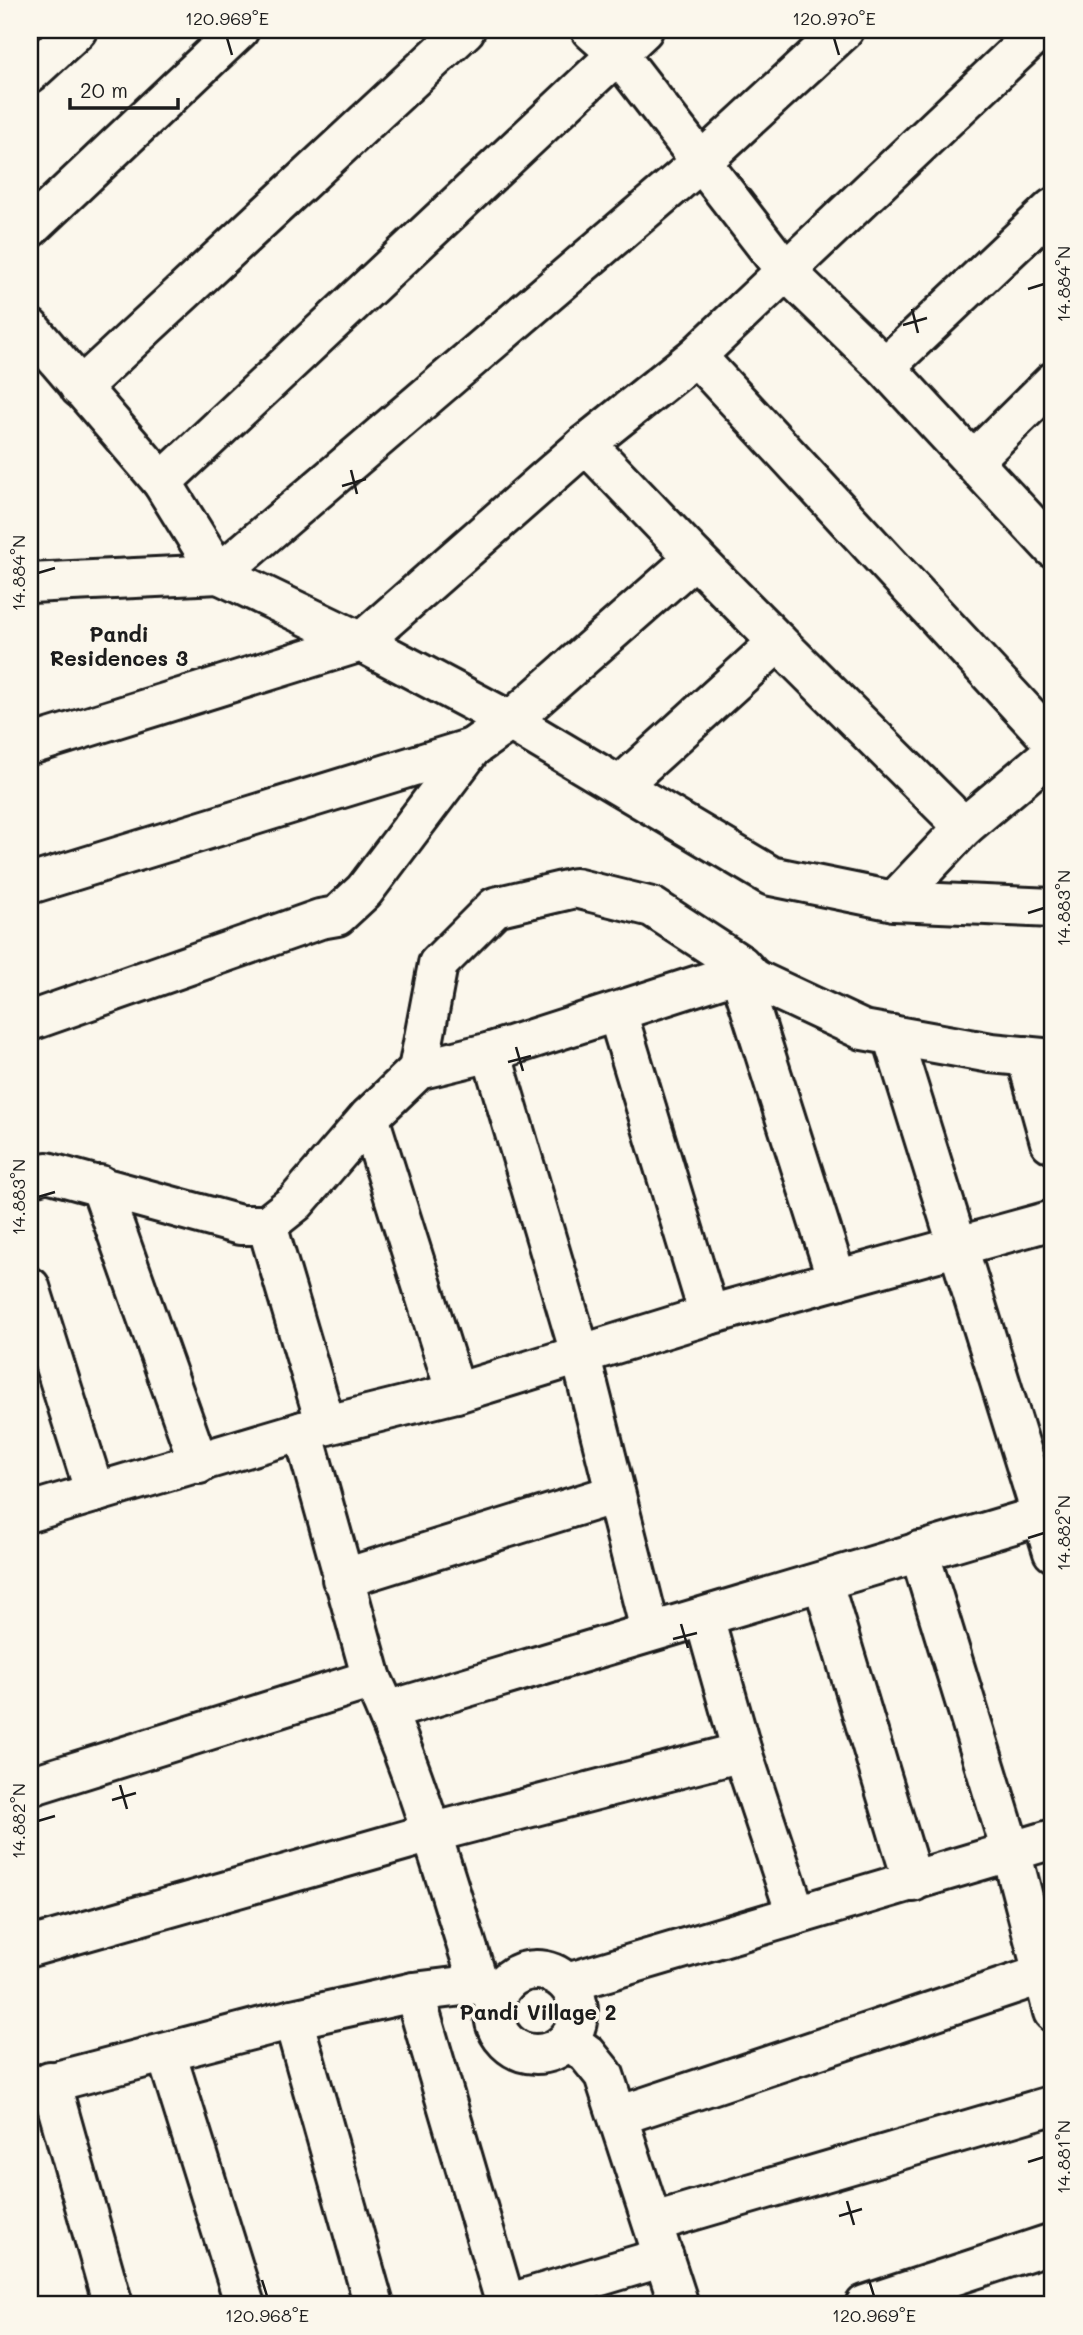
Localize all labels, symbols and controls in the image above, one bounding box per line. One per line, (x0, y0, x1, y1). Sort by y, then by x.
text: 120.969°E (185, 6, 269, 30)
text: 120.970°E (792, 6, 876, 30)
scale bar (70, 66, 178, 110)
text: 20 m (80, 76, 128, 103)
text: 14.884°N (1051, 246, 1075, 322)
text: 14.884°N (6, 535, 30, 611)
district label: Pandi Residences 3 (50, 620, 188, 671)
text: 14.883°N (1051, 870, 1075, 946)
text: 14.883°N (6, 1159, 30, 1235)
text: 14.882°N (1051, 1495, 1075, 1571)
text: 14.882°N (6, 1783, 30, 1859)
district label: Pandi Village 2 (460, 1998, 616, 2025)
text: 14.881°N (1051, 2120, 1075, 2194)
text: 120.968°E (225, 2303, 309, 2327)
text: 120.969°E (832, 2303, 916, 2327)

